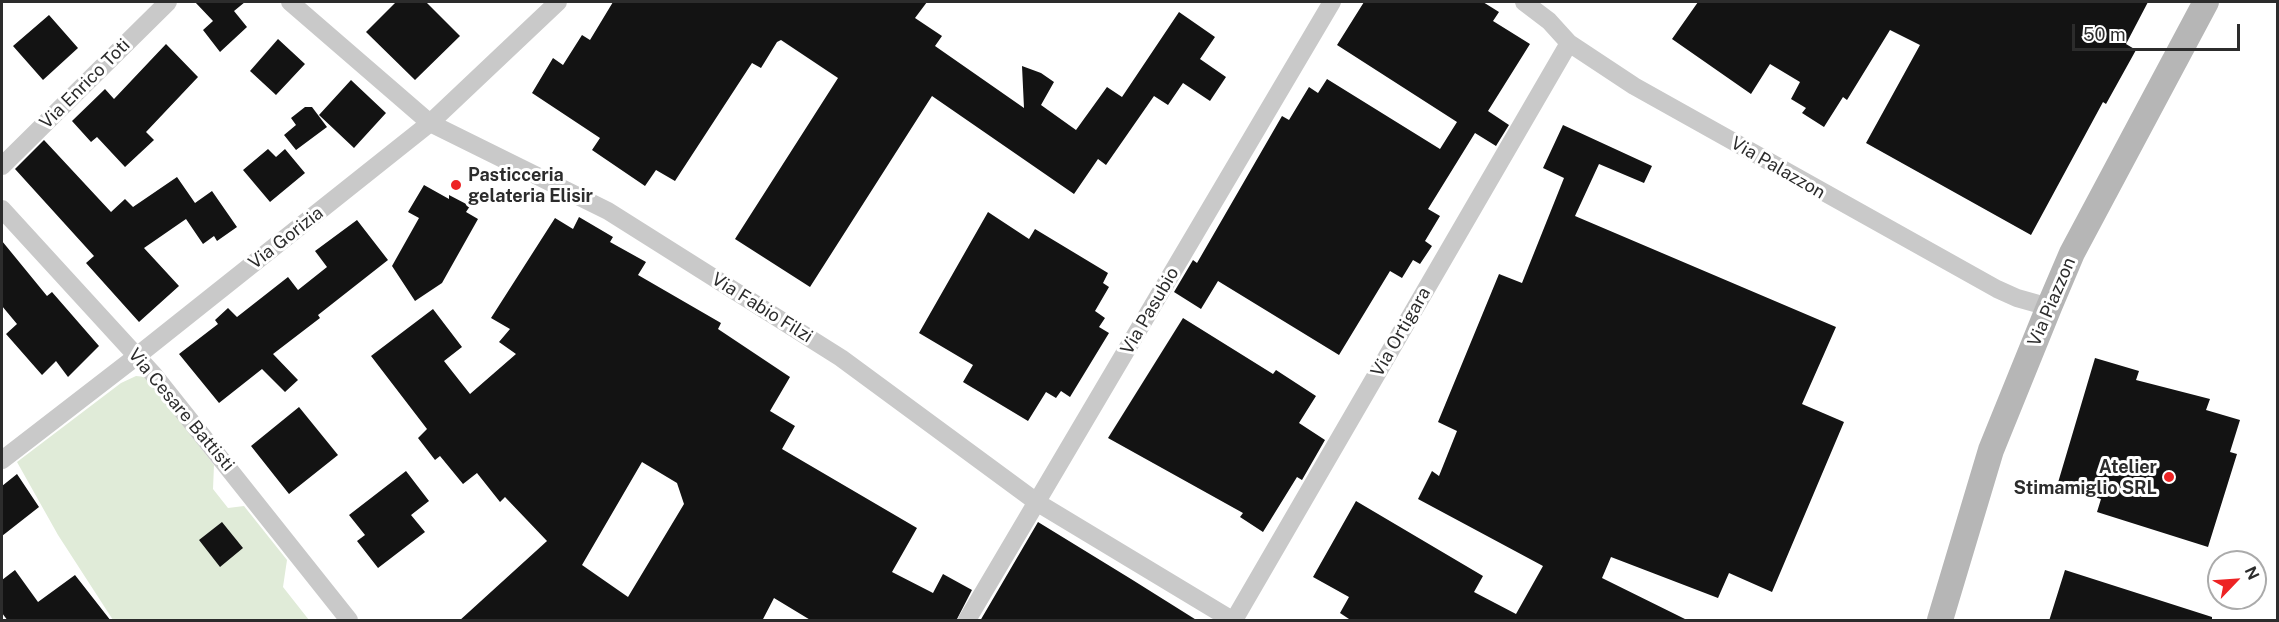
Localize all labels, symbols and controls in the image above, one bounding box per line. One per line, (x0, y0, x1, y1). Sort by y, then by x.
scale bar (2075, 12, 2243, 50)
text: 50 m (2083, 24, 2126, 45)
street label: Via Enrico Toti (35, 34, 135, 134)
street label: Via Palazzon (1727, 132, 1829, 204)
place label: Pasticceria gelateria Elisir (468, 164, 593, 207)
marker: Pasticceria gelateria Elisir (449, 178, 463, 192)
street label: Via Gorizia (244, 202, 328, 274)
street label: Via Piazzon (2024, 254, 2080, 350)
street label: Via Pasubio (1116, 264, 1184, 358)
street label: Via Fabio Filzi (707, 268, 817, 348)
street label: Via Ortigara (1367, 283, 1435, 381)
street label: Via Cesare Battisti (123, 344, 239, 476)
place label: Atelier Stimamiglio SRL (2014, 456, 2157, 498)
marker: Atelier Stimamiglio SRL (2162, 470, 2176, 484)
north arrow (2207, 550, 2267, 610)
text: N (2241, 563, 2263, 583)

